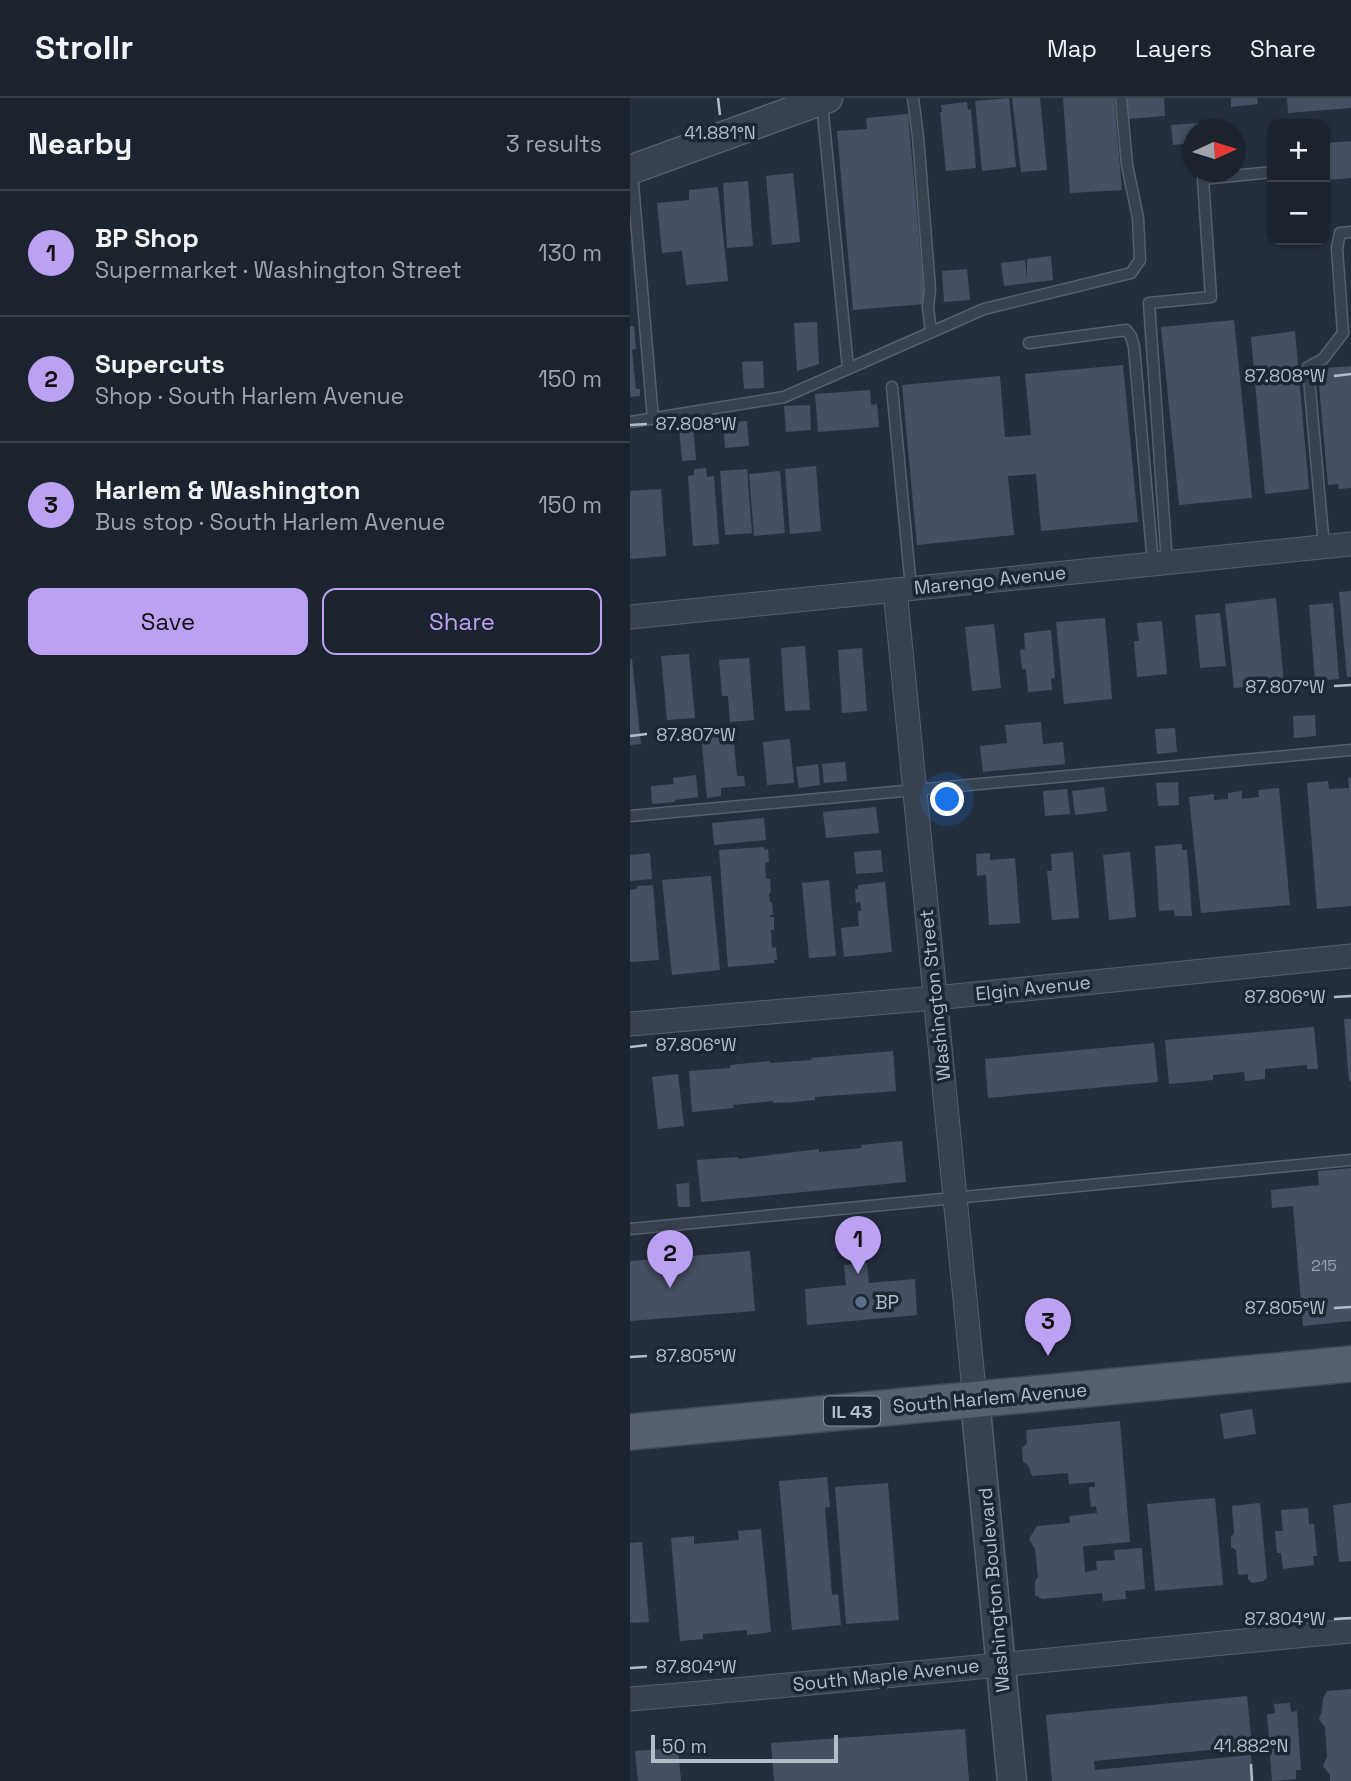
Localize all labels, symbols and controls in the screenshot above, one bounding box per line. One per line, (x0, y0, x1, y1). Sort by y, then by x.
text: Strollr (35, 27, 133, 69)
text: Map (1047, 33, 1097, 64)
text: Layers (1135, 33, 1212, 64)
text: Share (1250, 33, 1316, 64)
north arrow (1183, 119, 1246, 182)
map controls (1267, 119, 1330, 245)
button: + (1267, 119, 1330, 182)
text: 41.881°N (684, 121, 756, 144)
text: Nearby (28, 124, 132, 163)
text: 3 results (506, 129, 602, 159)
button: − (1267, 182, 1330, 245)
text: BP Shop (95, 221, 199, 255)
text: 1 (46, 238, 56, 268)
text: 130 m (538, 238, 602, 268)
text: Supermarket · Washington Street (95, 255, 462, 285)
text: Supercuts (95, 347, 225, 381)
text: 2 (44, 364, 58, 394)
text: 150 m (538, 364, 602, 394)
text: 87.808°W (1244, 364, 1326, 387)
text: Shop · South Harlem Avenue (95, 381, 404, 411)
text: 87.808°W (655, 412, 737, 435)
text: Harlem & Washington (95, 473, 361, 507)
text: 3 (44, 490, 58, 520)
text: 150 m (538, 490, 602, 520)
text: Bus stop · South Harlem Avenue (95, 507, 445, 537)
street label: Marengo Avenue (913, 560, 1067, 600)
button: Save (28, 588, 308, 655)
button: Share (322, 588, 602, 655)
text: 87.807°W (1245, 675, 1325, 698)
text: 87.807°W (656, 723, 736, 746)
your location (930, 782, 964, 816)
street label: Washington Street (914, 908, 956, 1082)
street label: Elgin Avenue (974, 970, 1092, 1006)
text: 87.806°W (1245, 985, 1326, 1008)
text: 87.806°W (656, 1033, 737, 1056)
pin: 1 (835, 1216, 881, 1274)
pin: 2 (647, 1230, 693, 1288)
house number: 215 (1311, 1255, 1337, 1276)
place label: BP (875, 1290, 899, 1315)
marker: BP (853, 1294, 869, 1310)
text: 87.805°W (1245, 1296, 1326, 1319)
pin: 3 (1025, 1298, 1071, 1356)
text: 87.805°W (656, 1344, 737, 1367)
street label: South Harlem Avenue (892, 1377, 1088, 1419)
road number: IL 43 (824, 1396, 880, 1426)
street label: Washington Boulevard (973, 1487, 1015, 1693)
text: 87.804°W (1244, 1607, 1326, 1630)
street label: South Maple Avenue (791, 1653, 981, 1697)
text: 87.804°W (655, 1655, 737, 1678)
scale bar (651, 1732, 838, 1764)
text: 50 m (662, 1734, 707, 1759)
text: 41.882°N (1214, 1734, 1288, 1757)

